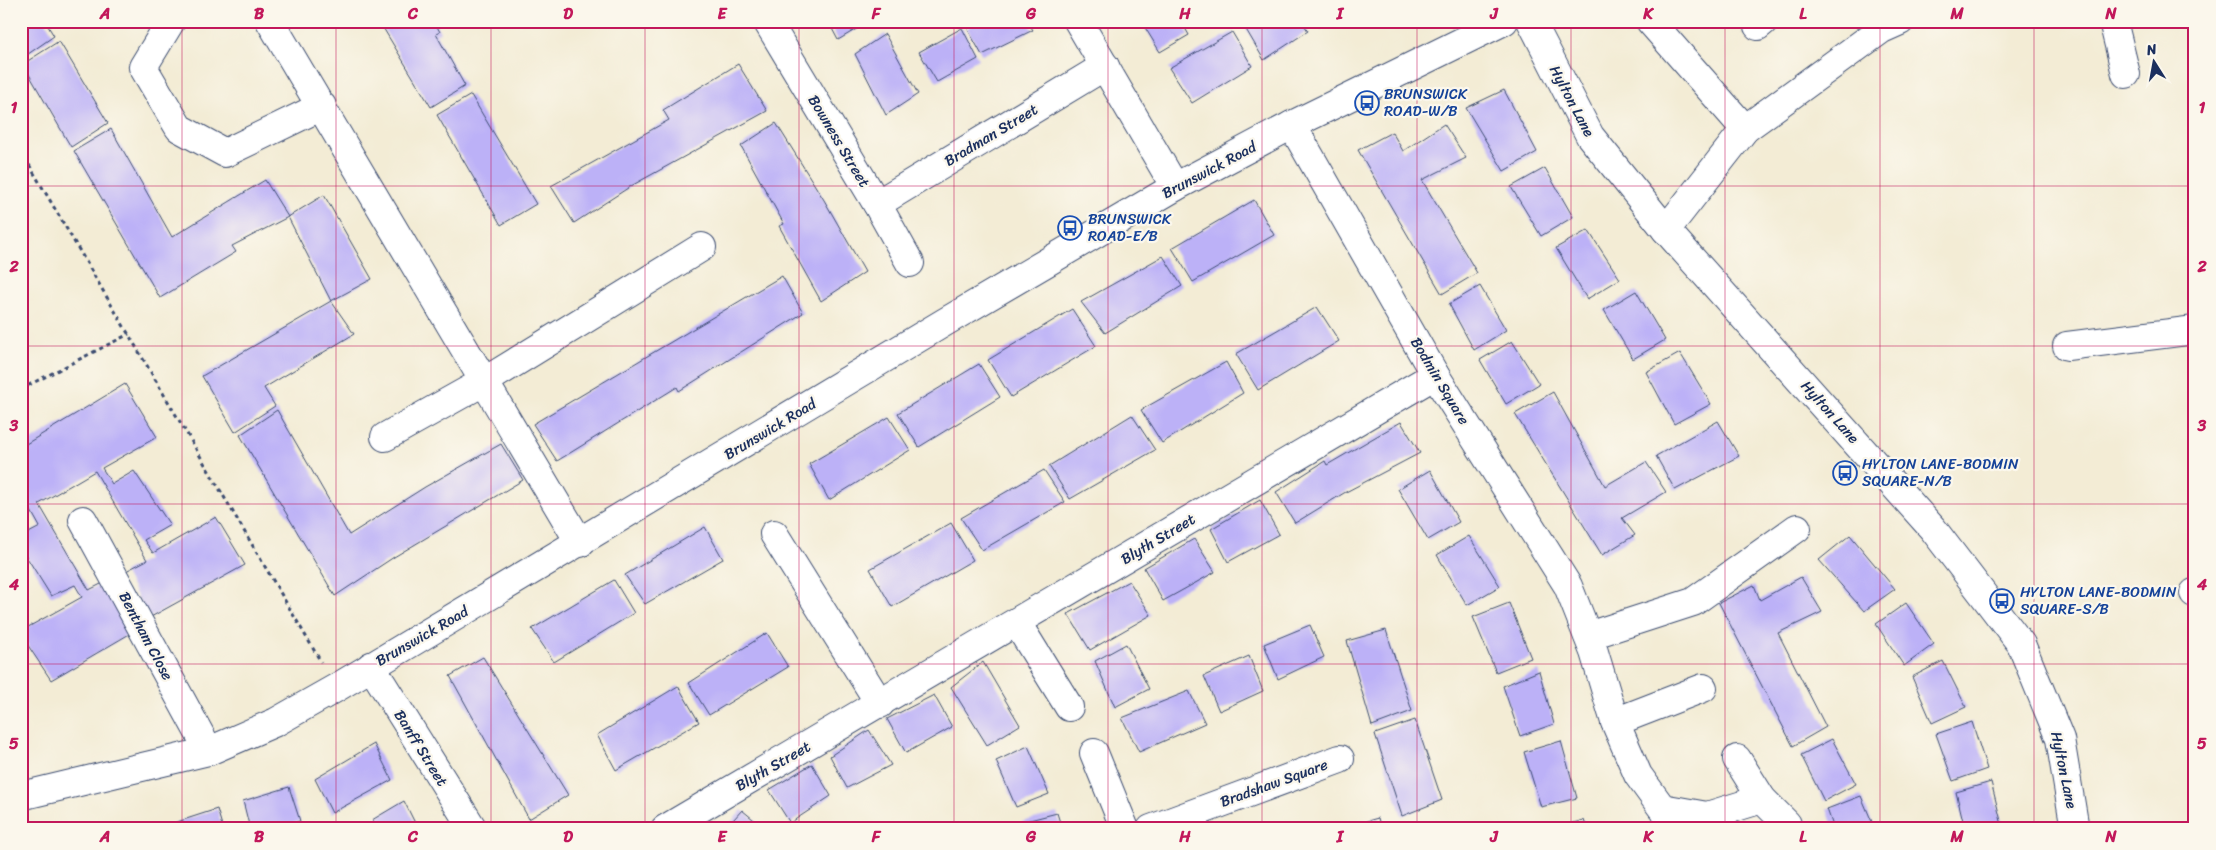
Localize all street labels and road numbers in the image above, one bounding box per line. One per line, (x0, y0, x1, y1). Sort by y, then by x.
street label: Hylton Lane (1542, 60, 1602, 142)
street label: Bowness Street (801, 90, 877, 193)
street label: Bradman Street (939, 96, 1043, 173)
street label: Brunswick Road (1157, 134, 1262, 206)
street label: Bodmin Square (1403, 332, 1477, 430)
street label: Hylton Lane (1794, 374, 1866, 450)
street label: Brunswick Road (719, 391, 822, 467)
street label: Blyth Street (1116, 506, 1201, 572)
street label: Bentham Close (112, 587, 181, 685)
street label: Brunswick Road (371, 598, 474, 673)
street label: Banff Street (387, 704, 455, 792)
street label: Hylton Lane (2043, 729, 2085, 811)
street label: Blyth Street (730, 734, 816, 798)
street label: Bradshaw Square (1216, 751, 1332, 815)

